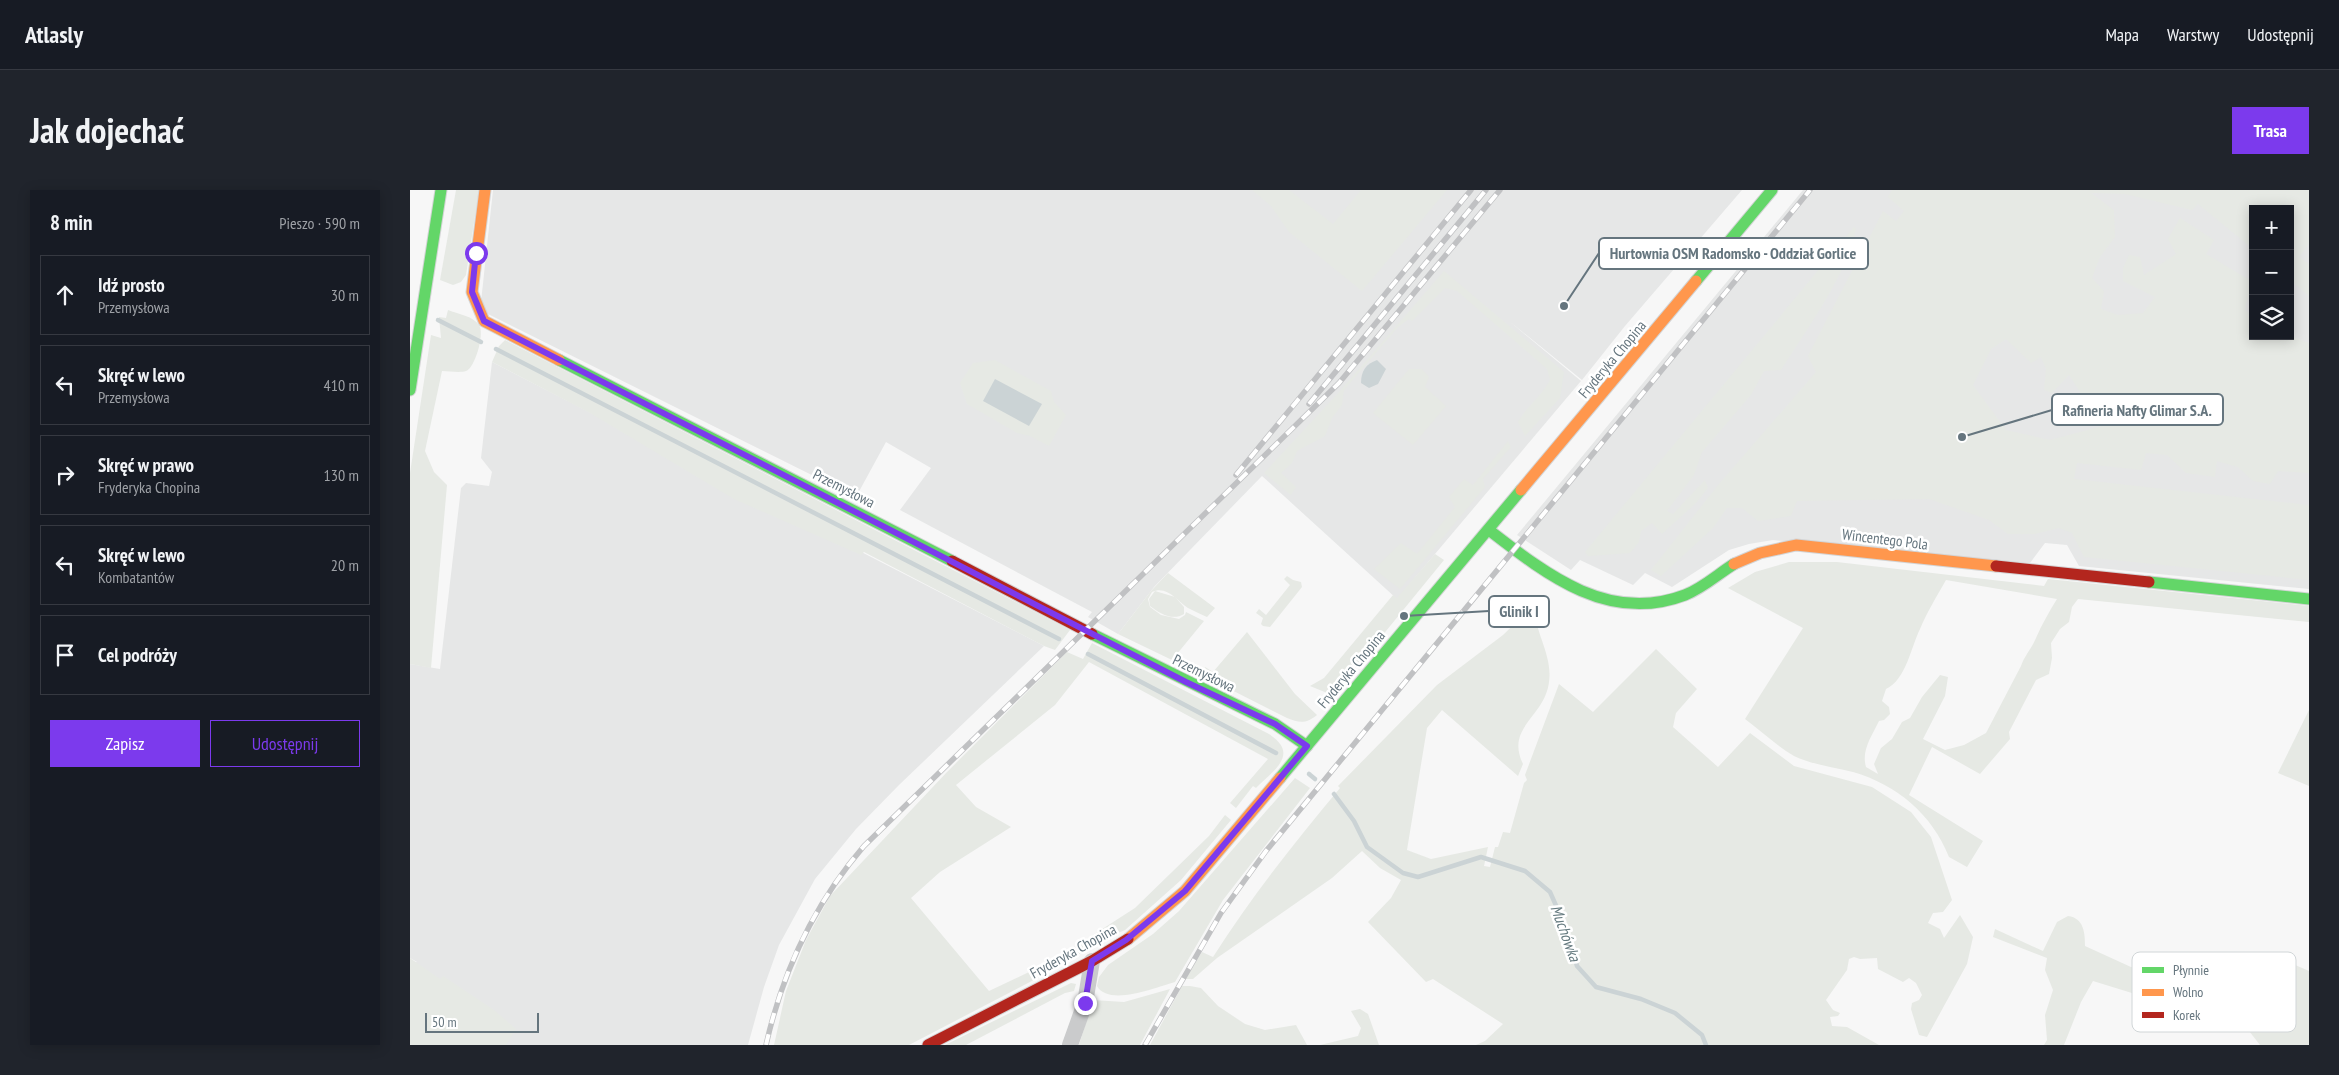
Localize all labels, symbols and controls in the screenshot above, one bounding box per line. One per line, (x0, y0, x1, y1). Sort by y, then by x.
text: Atlasly (25, 19, 83, 50)
text: Mapa (2105, 23, 2139, 46)
text: Warstwy (2167, 23, 2219, 46)
text: Udostępnij (2247, 23, 2314, 46)
text: Jak dojechać (30, 107, 184, 153)
button: Trasa (2232, 107, 2309, 154)
map controls (2249, 205, 2294, 340)
button: + (2249, 205, 2294, 250)
text: 8 min (50, 209, 92, 236)
text: Pieszo · 590 m (279, 213, 360, 233)
callout: Hurtownia OSM Radomsko - Oddział Gorlice (1599, 238, 1868, 269)
route start (465, 242, 488, 265)
text: Hurtownia OSM Radomsko - Oddział Gorlice (1610, 243, 1856, 263)
button: − (2249, 250, 2294, 295)
text: Idź prosto (98, 273, 165, 297)
icon: ahead (51, 281, 79, 309)
text: 30 m (331, 285, 359, 305)
button: layers (2249, 295, 2294, 340)
text: Przemysłowa (98, 297, 170, 317)
street label: Fryderyka Chopina (1574, 316, 1650, 402)
text: Skręć w lewo (98, 363, 185, 387)
icon: left (51, 371, 79, 399)
text: 410 m (324, 375, 359, 395)
text: Przemysłowa (98, 387, 170, 407)
callout: Rafineria Nafty Glimar S.A. (2052, 394, 2223, 425)
text: Rafineria Nafty Glimar S.A. (2062, 400, 2212, 420)
text: Skręć w prawo (98, 453, 194, 477)
icon: right (51, 461, 79, 489)
street label: Przemysłowa (810, 464, 878, 512)
text: 130 m (324, 465, 359, 485)
text: Fryderyka Chopina (98, 477, 200, 497)
street label: Wincentego Pola (1841, 524, 1929, 554)
text: Skręć w lewo (98, 543, 185, 567)
icon: left (51, 551, 79, 579)
text: 20 m (331, 555, 359, 575)
text: Kombatantów (98, 567, 174, 587)
callout: Glinik I (1489, 596, 1549, 627)
text: Glinik I (1499, 601, 1539, 621)
street label: Fryderyka Chopina (1313, 626, 1389, 712)
icon: arrive (51, 641, 79, 669)
text: Cel podróży (98, 643, 177, 667)
street label: Przemysłowa (1170, 650, 1238, 696)
button: Zapisz (50, 720, 200, 767)
button: Udostępnij (210, 720, 360, 767)
water label: Muchówka (1547, 902, 1586, 965)
street label: Fryderyka Chopina (1027, 919, 1119, 983)
legend (2132, 952, 2296, 1032)
text: Płynnie (2173, 961, 2209, 979)
text: Wolno (2173, 983, 2203, 1001)
route end (1074, 992, 1097, 1015)
text: Korek (2173, 1006, 2201, 1024)
scale bar (425, 1010, 539, 1033)
text: 50 m (432, 1013, 457, 1031)

